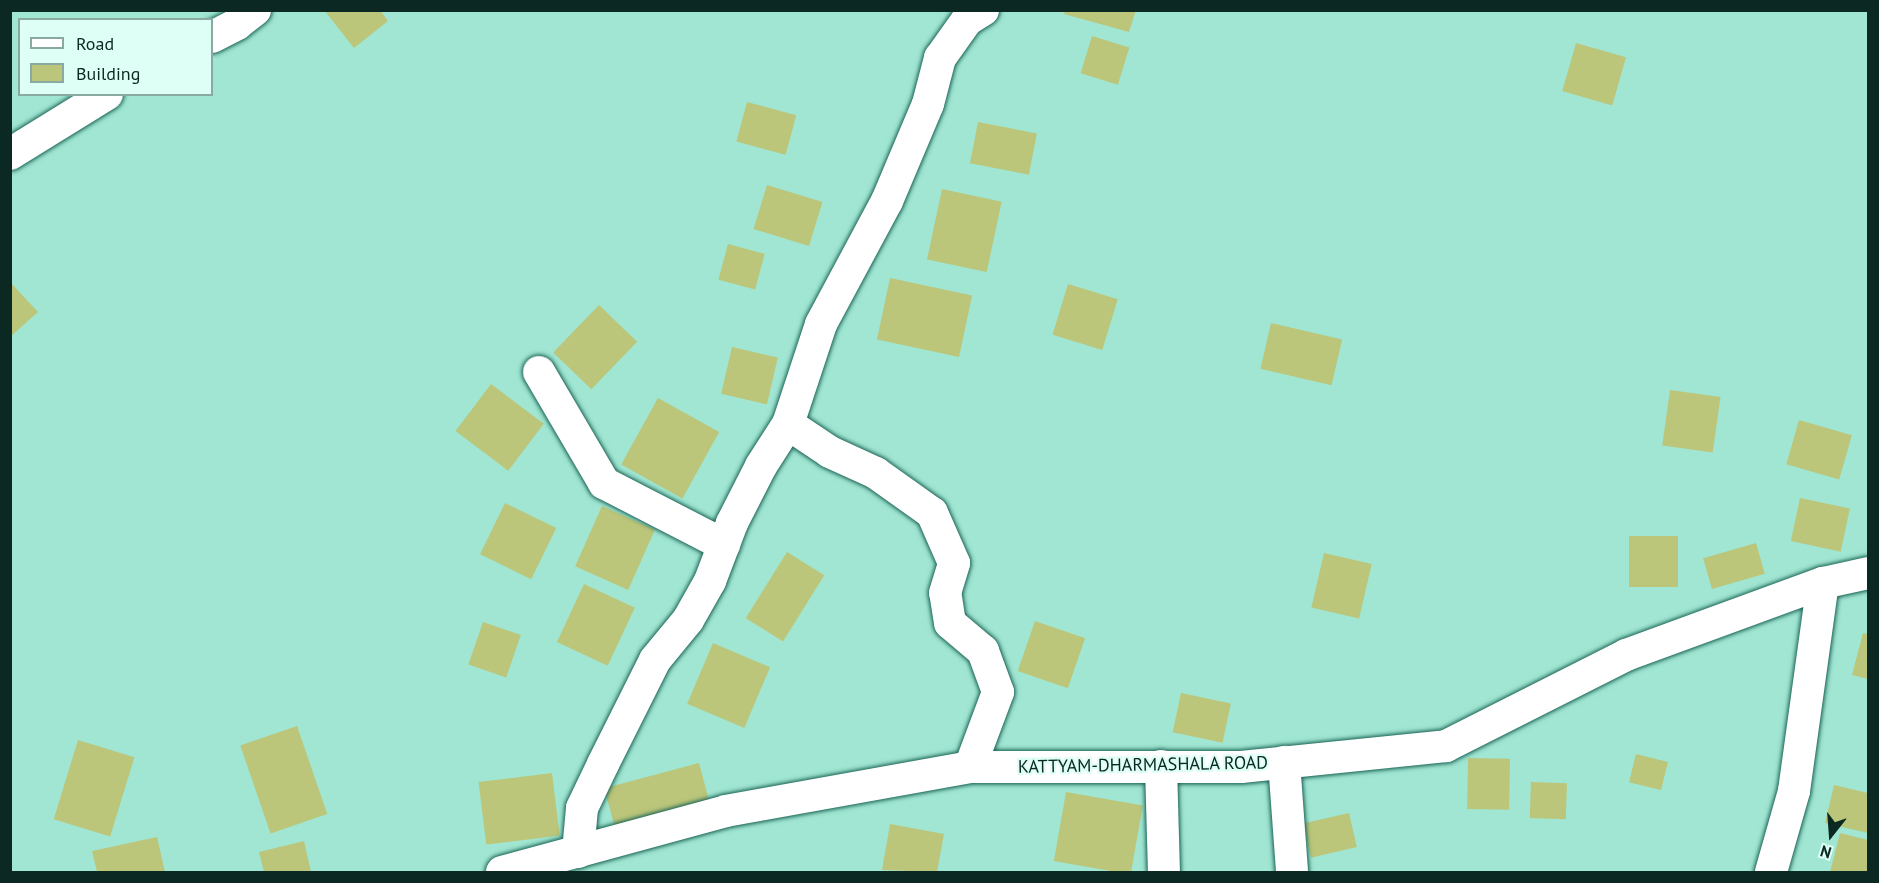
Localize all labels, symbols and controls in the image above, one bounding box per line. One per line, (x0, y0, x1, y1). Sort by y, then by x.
legend (18, 18, 213, 96)
text: Road (76, 32, 114, 55)
text: Building (76, 62, 140, 85)
street label: KATTYAM-DHARMASHALA ROAD (1017, 752, 1269, 778)
north arrow (1801, 805, 1861, 865)
text: N (1818, 841, 1834, 863)

